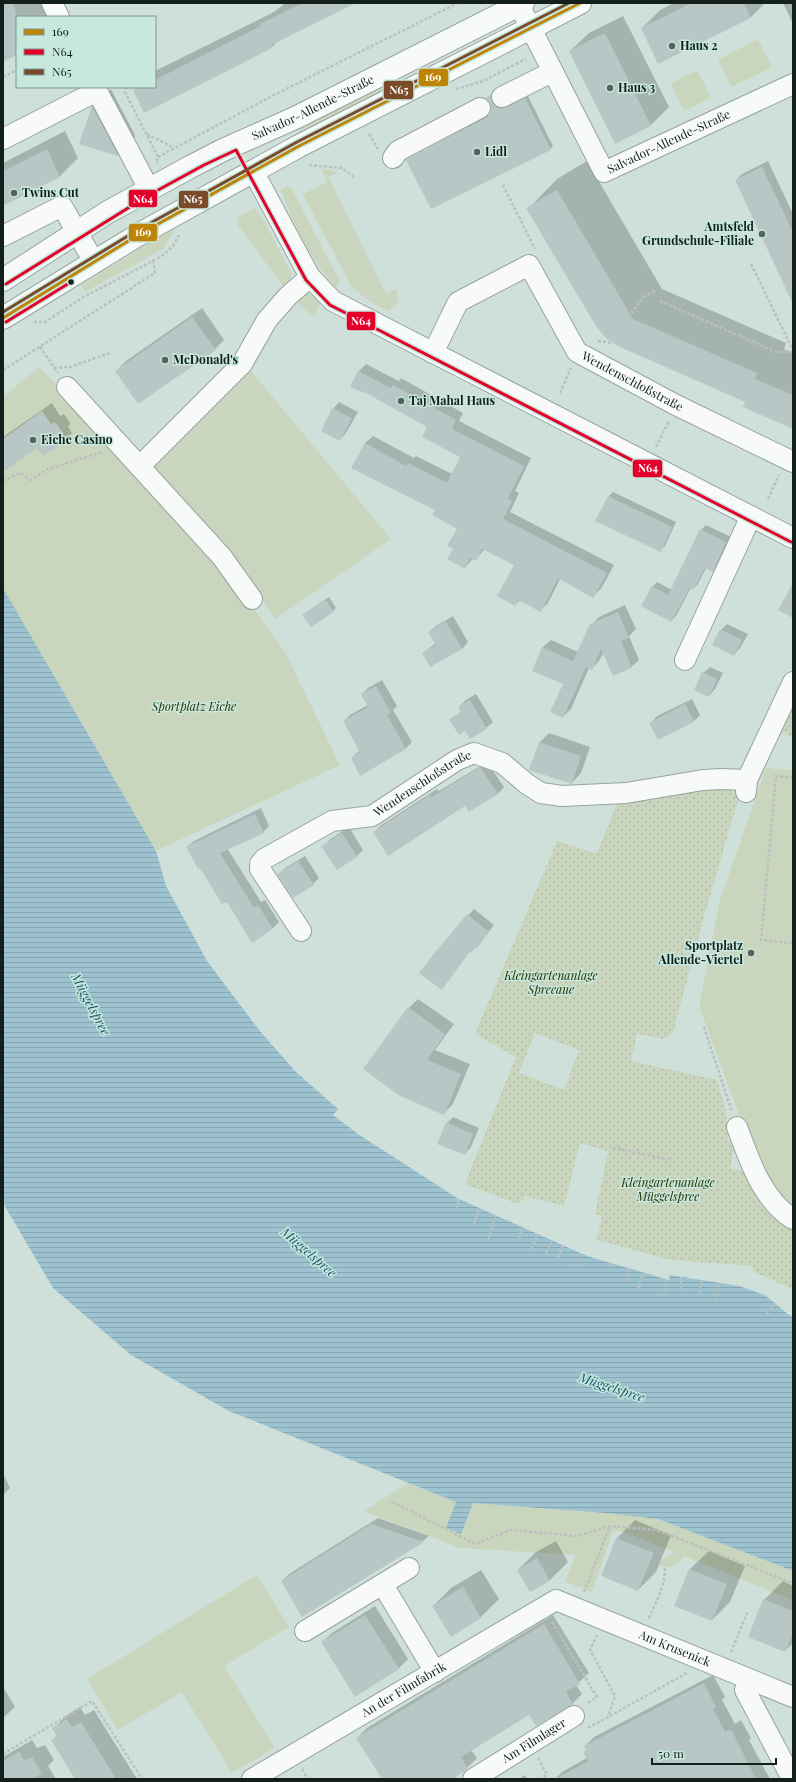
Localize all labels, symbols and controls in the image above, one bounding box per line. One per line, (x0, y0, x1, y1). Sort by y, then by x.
legend (16, 16, 156, 88)
text: 169 (52, 23, 69, 39)
place label: Haus 2 (680, 37, 718, 53)
marker: Haus 2 (667, 41, 677, 51)
text: N64 (52, 43, 73, 59)
text: N65 (52, 63, 72, 79)
line badge: 169 (418, 68, 449, 87)
text: 169 (425, 69, 441, 84)
street label: Salvador-Allende-Straße (249, 71, 376, 143)
place label: Haus 3 (618, 79, 655, 95)
line badge: N65 (383, 80, 414, 100)
text: N65 (389, 82, 409, 97)
marker: Haus 3 (605, 83, 615, 93)
street label: Salvador-Allende-Straße (604, 105, 733, 176)
place label: Lidl (485, 143, 507, 159)
marker: Lidl (472, 147, 482, 157)
place label: Twins Cut (22, 184, 80, 200)
marker: Twins Cut (9, 188, 19, 198)
line badge: N64 (128, 189, 158, 208)
line badge: N65 (178, 190, 209, 209)
text: N64 (133, 191, 153, 206)
text: N65 (183, 191, 203, 206)
place label: Amtsfeld Grundschule-Filiale (642, 218, 754, 248)
line badge: 169 (128, 223, 158, 242)
text: 169 (135, 224, 151, 239)
marker: Amtsfeld Grundschule-Filiale (757, 229, 767, 239)
unlabelled marker (66, 277, 76, 287)
line badge: N64 (346, 311, 376, 331)
text: N64 (351, 313, 371, 328)
street label: Wendenschloßstraße (578, 347, 686, 414)
place label: McDonald's (173, 351, 239, 367)
marker: McDonald's (160, 355, 170, 365)
place label: Taj Mahal Haus (409, 392, 496, 408)
marker: Taj Mahal Haus (396, 396, 406, 406)
place label: Eiche Casino (41, 431, 113, 447)
marker: Eiche Casino (28, 435, 38, 445)
line badge: N64 (632, 459, 663, 478)
text: N64 (638, 460, 658, 475)
park label: Sportplatz Eiche (151, 698, 236, 714)
street label: Wendenschloßstraße (369, 746, 473, 820)
place label: Sportplatz Allende-Viertel (658, 937, 743, 967)
marker: Sportplatz Allende-Viertel (746, 948, 756, 958)
park label: Kleingartenanlage Spreeaue (503, 967, 598, 997)
water label: Müggelspree (68, 969, 115, 1038)
park label: Kleingartenanlage Müggelspree (620, 1174, 715, 1204)
water label: Müggelspree (277, 1222, 341, 1281)
water label: Müggelspree (576, 1368, 647, 1405)
street label: Am Krusenick (636, 1625, 714, 1670)
street label: An der Filmfabrik (357, 1658, 449, 1720)
street label: Am Filmlager (498, 1714, 569, 1767)
scale bar (652, 1740, 776, 1766)
text: 50 m (658, 1745, 684, 1761)

